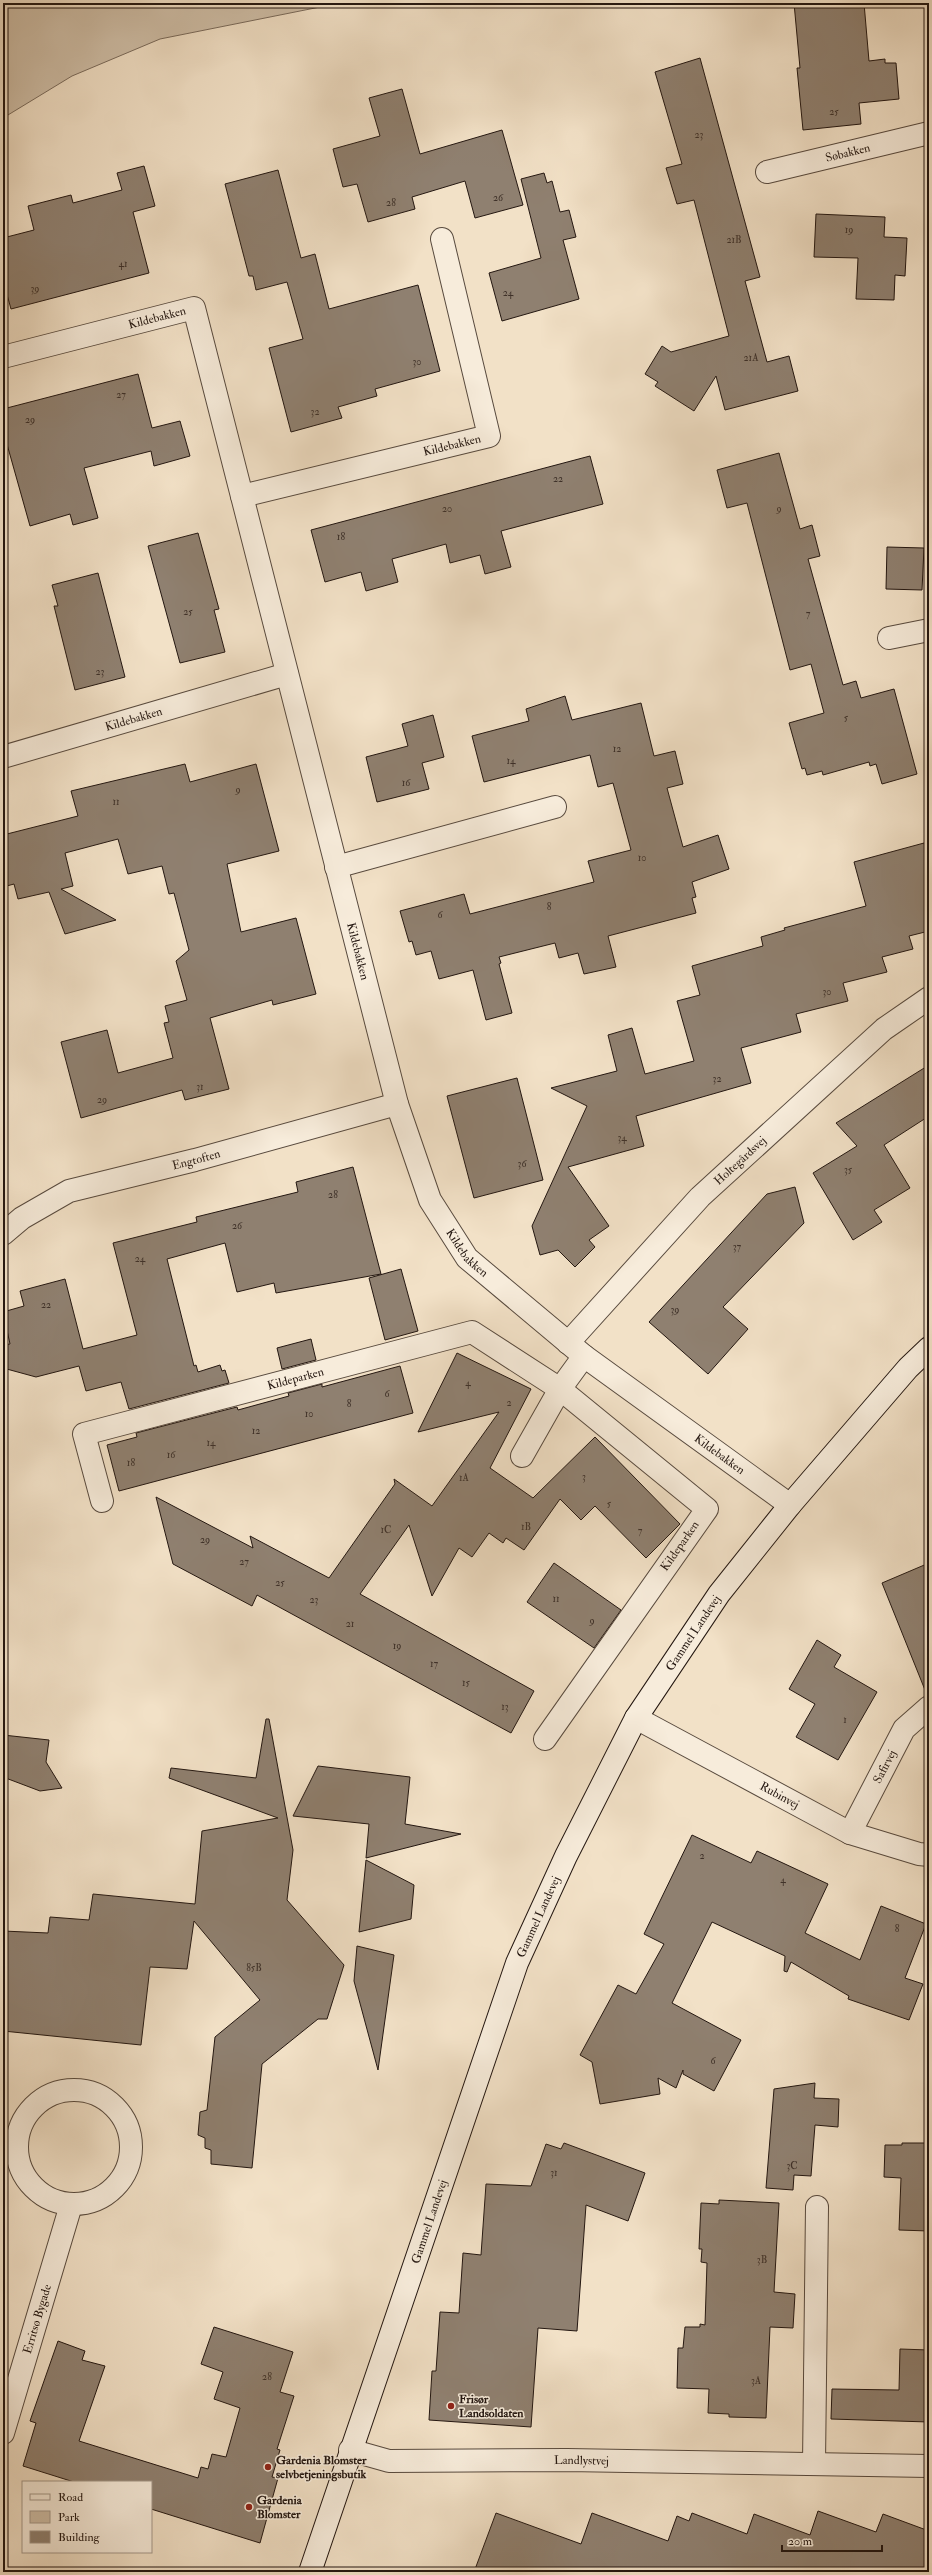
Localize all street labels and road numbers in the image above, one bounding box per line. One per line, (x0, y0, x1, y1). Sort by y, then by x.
street label: Søbakken (824, 140, 872, 165)
street label: Kildebakken (127, 303, 187, 332)
street label: Kildebakken (422, 431, 482, 459)
street label: Kildebakken (103, 703, 164, 734)
street label: Kildebakken (344, 921, 373, 982)
street label: Holtegårdsvej (711, 1133, 769, 1188)
street label: Engtoften (170, 1146, 222, 1173)
street label: Kildebakken (443, 1226, 491, 1280)
street label: Kildeparken (266, 1364, 325, 1393)
street label: Kildebakken (691, 1431, 748, 1477)
street label: Kildeparken (657, 1518, 703, 1574)
street label: Gammel Landevej (662, 1592, 724, 1674)
street label: Safirvej (870, 1747, 899, 1786)
street label: Rubinvej (757, 1778, 802, 1812)
street label: Gammel Landevej (513, 1874, 563, 1960)
street label: Gammel Landevej (408, 2178, 450, 2266)
street label: Erritsø Bygade (20, 2282, 54, 2356)
street label: Landlystvej (554, 2452, 609, 2468)

